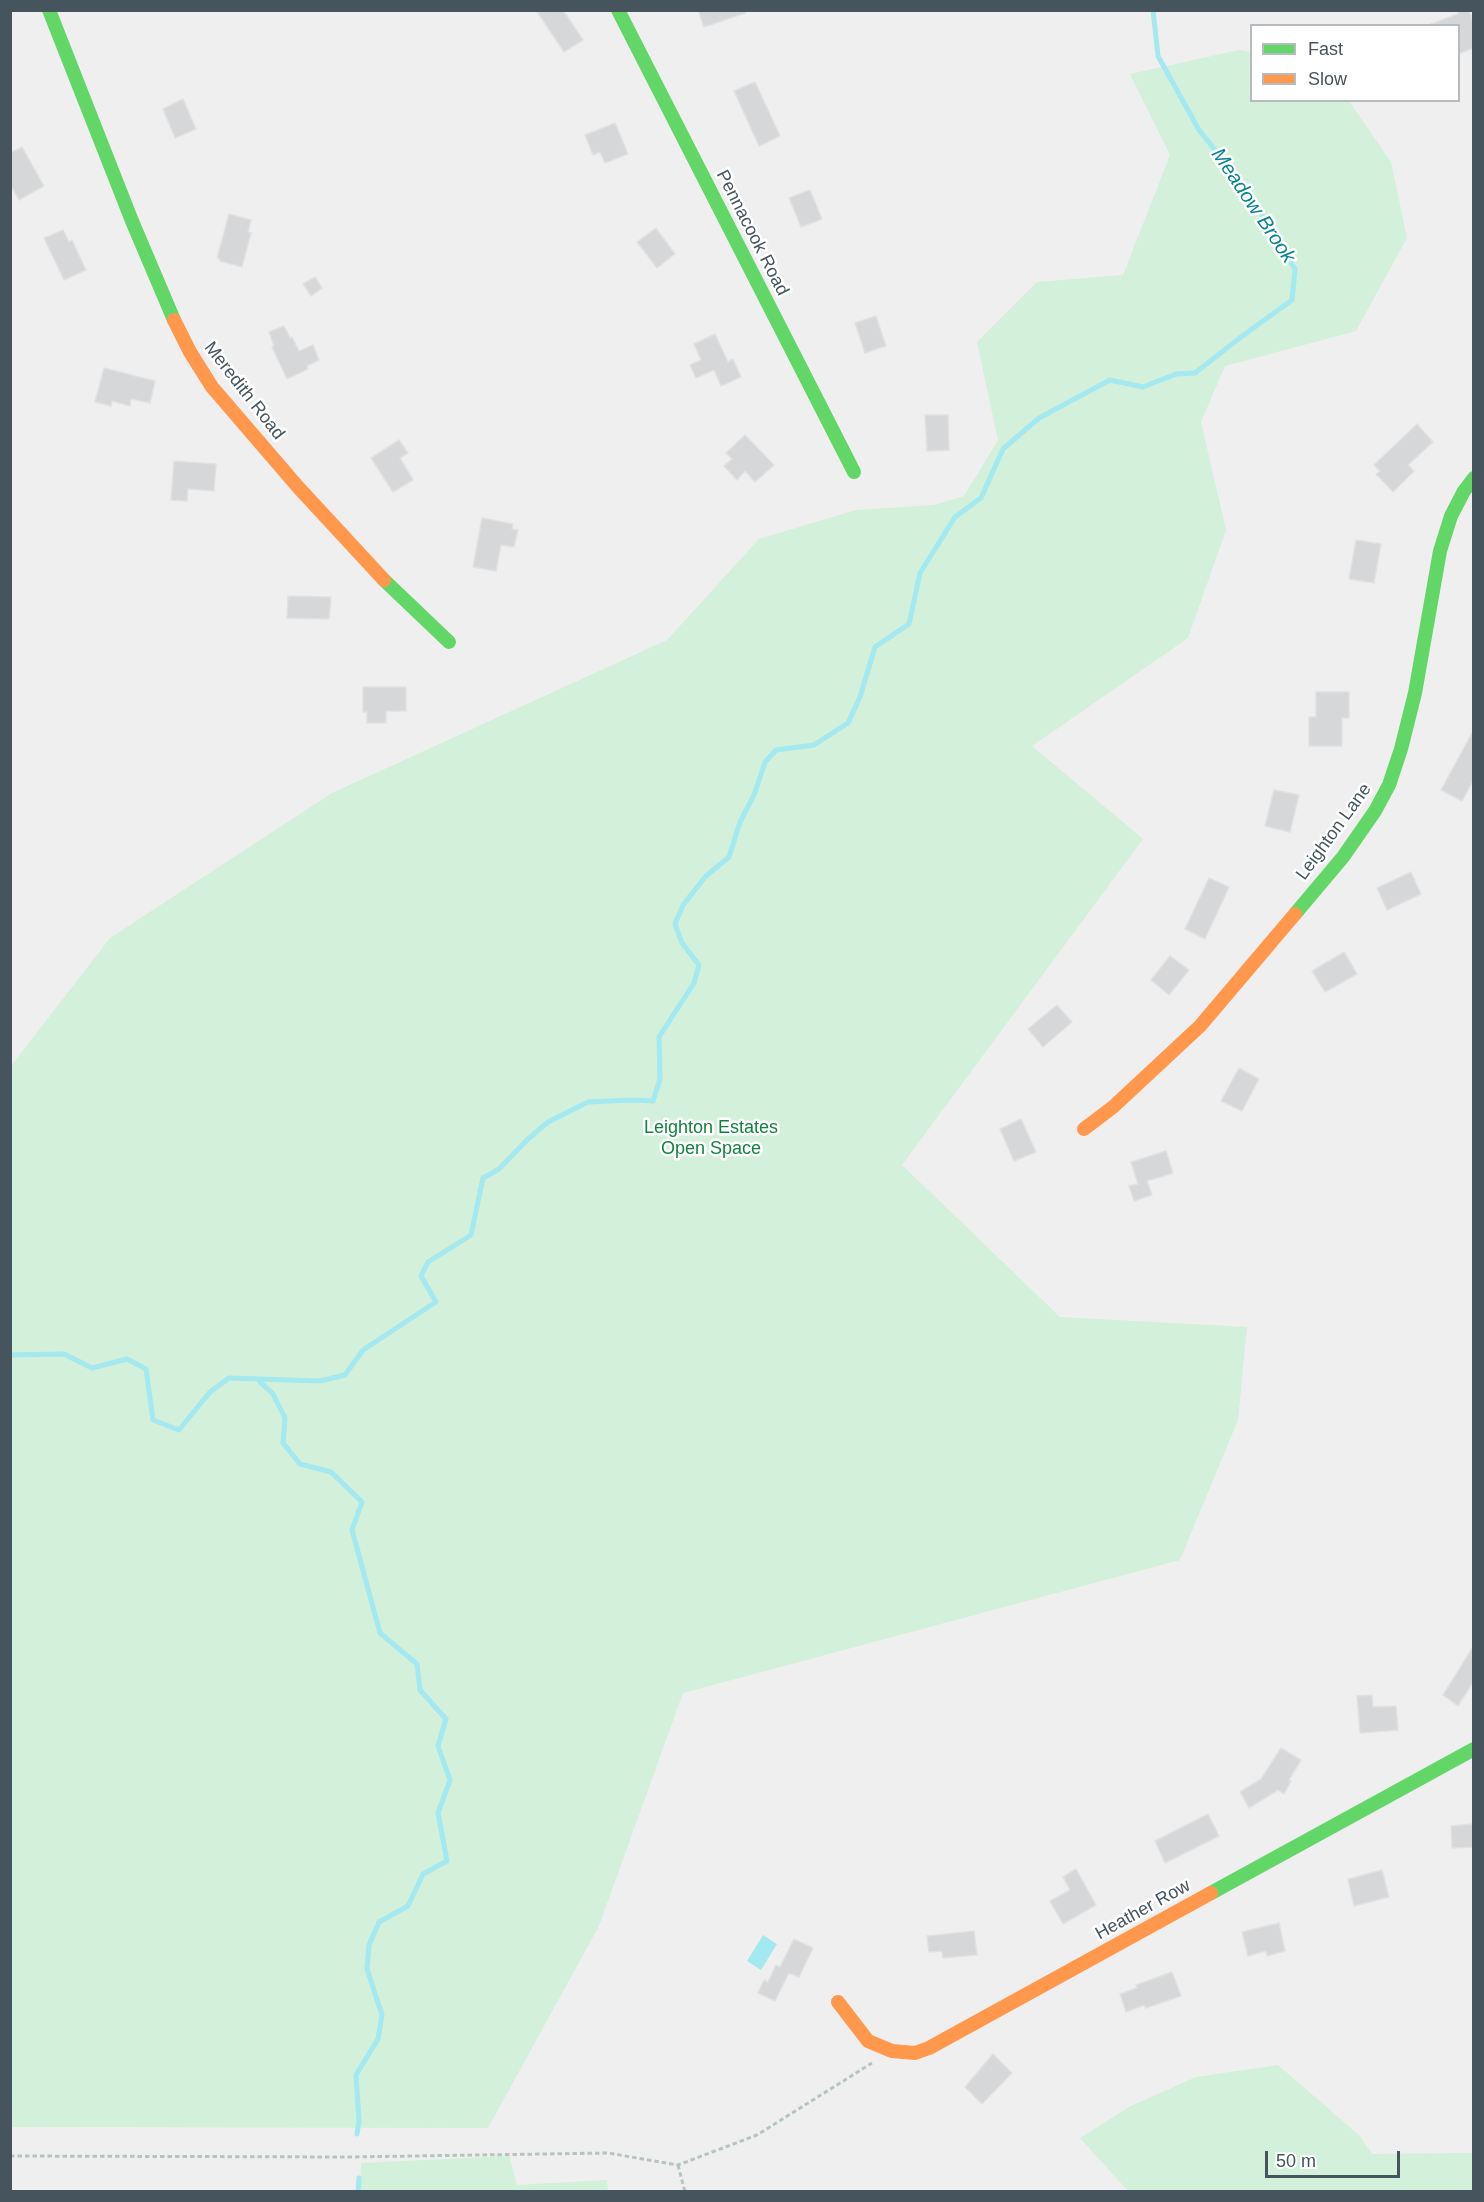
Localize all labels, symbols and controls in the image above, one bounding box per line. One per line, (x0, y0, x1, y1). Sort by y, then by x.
legend (1250, 24, 1460, 102)
text: Fast (1308, 39, 1343, 59)
text: Slow (1308, 69, 1347, 89)
water label: Meadow Brook (1206, 144, 1300, 268)
street label: Pennacook Road (711, 167, 793, 299)
street label: Meredith Road (199, 338, 289, 444)
street label: Leighton Lane (1292, 779, 1376, 885)
park label: Leighton Estates Open Space (644, 1117, 778, 1160)
street label: Heather Row (1092, 1875, 1194, 1945)
scale bar (1268, 2139, 1403, 2177)
text: 50 m (1276, 2151, 1316, 2171)

